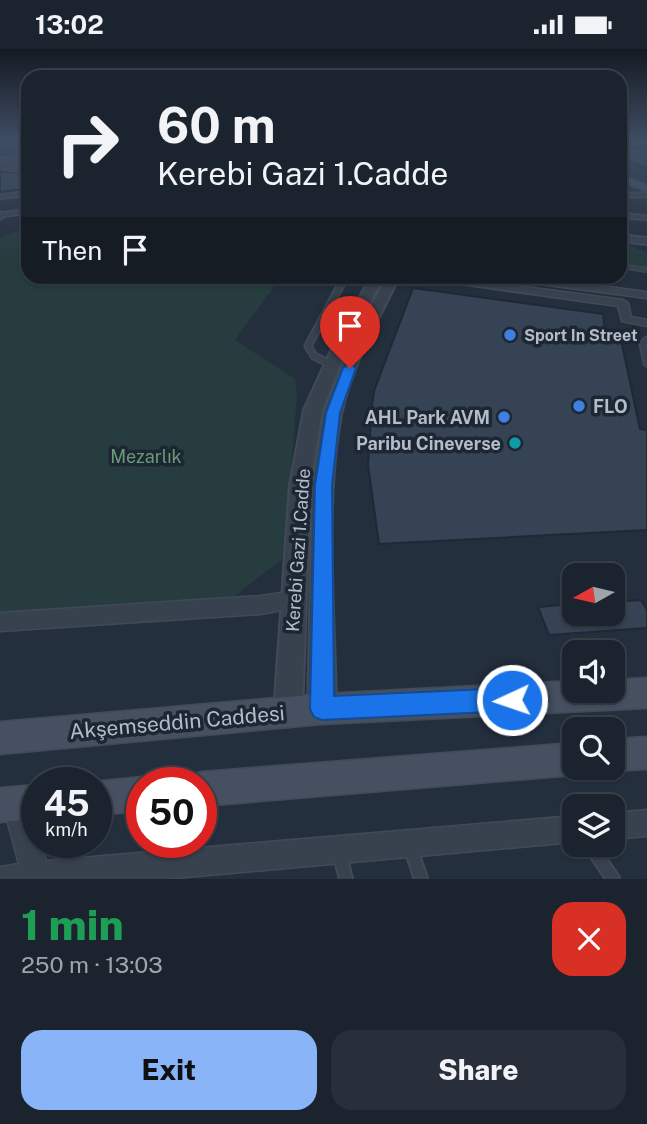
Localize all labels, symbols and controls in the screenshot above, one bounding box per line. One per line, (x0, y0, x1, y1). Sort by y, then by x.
text: 13:02 (35, 9, 104, 40)
text: 60 m (157, 96, 276, 154)
icon: right (42, 98, 133, 189)
text: Kerebi Gazi 1.Cadde (157, 155, 448, 192)
icon: arrive (116, 231, 154, 269)
text: Then (42, 235, 102, 266)
pin (320, 296, 380, 368)
icon: arrive (331, 307, 369, 345)
place label: Sport In Street (524, 326, 638, 345)
marker: Sport In Street (502, 327, 518, 343)
place label: FLO (593, 396, 628, 417)
marker: FLO (571, 398, 587, 414)
place label: AHL Park AVM (365, 407, 490, 428)
marker: AHL Park AVM (496, 409, 512, 425)
place label: Paribu Cineverse (356, 433, 501, 454)
marker: Paribu Cineverse (507, 435, 523, 451)
park label: Mezarlık (110, 446, 182, 467)
street label: Kerebi Gazi 1.Cadde (282, 468, 314, 632)
north arrow (562, 563, 625, 627)
map controls (562, 563, 625, 857)
button: sound (562, 640, 625, 703)
position arrow (475, 663, 549, 737)
street label: Akşemseddin Caddesi (68, 700, 286, 744)
button: search (562, 717, 625, 780)
speed limit sign: 50 (126, 767, 217, 858)
text: 45 (43, 783, 90, 824)
button: layers (562, 794, 625, 857)
text: km/h (45, 819, 88, 840)
text: 1 min (21, 900, 124, 949)
button: close (552, 902, 626, 976)
text: 250 m · 13:03 (21, 951, 163, 978)
button: Exit (21, 1030, 317, 1110)
button: Share (331, 1030, 626, 1110)

